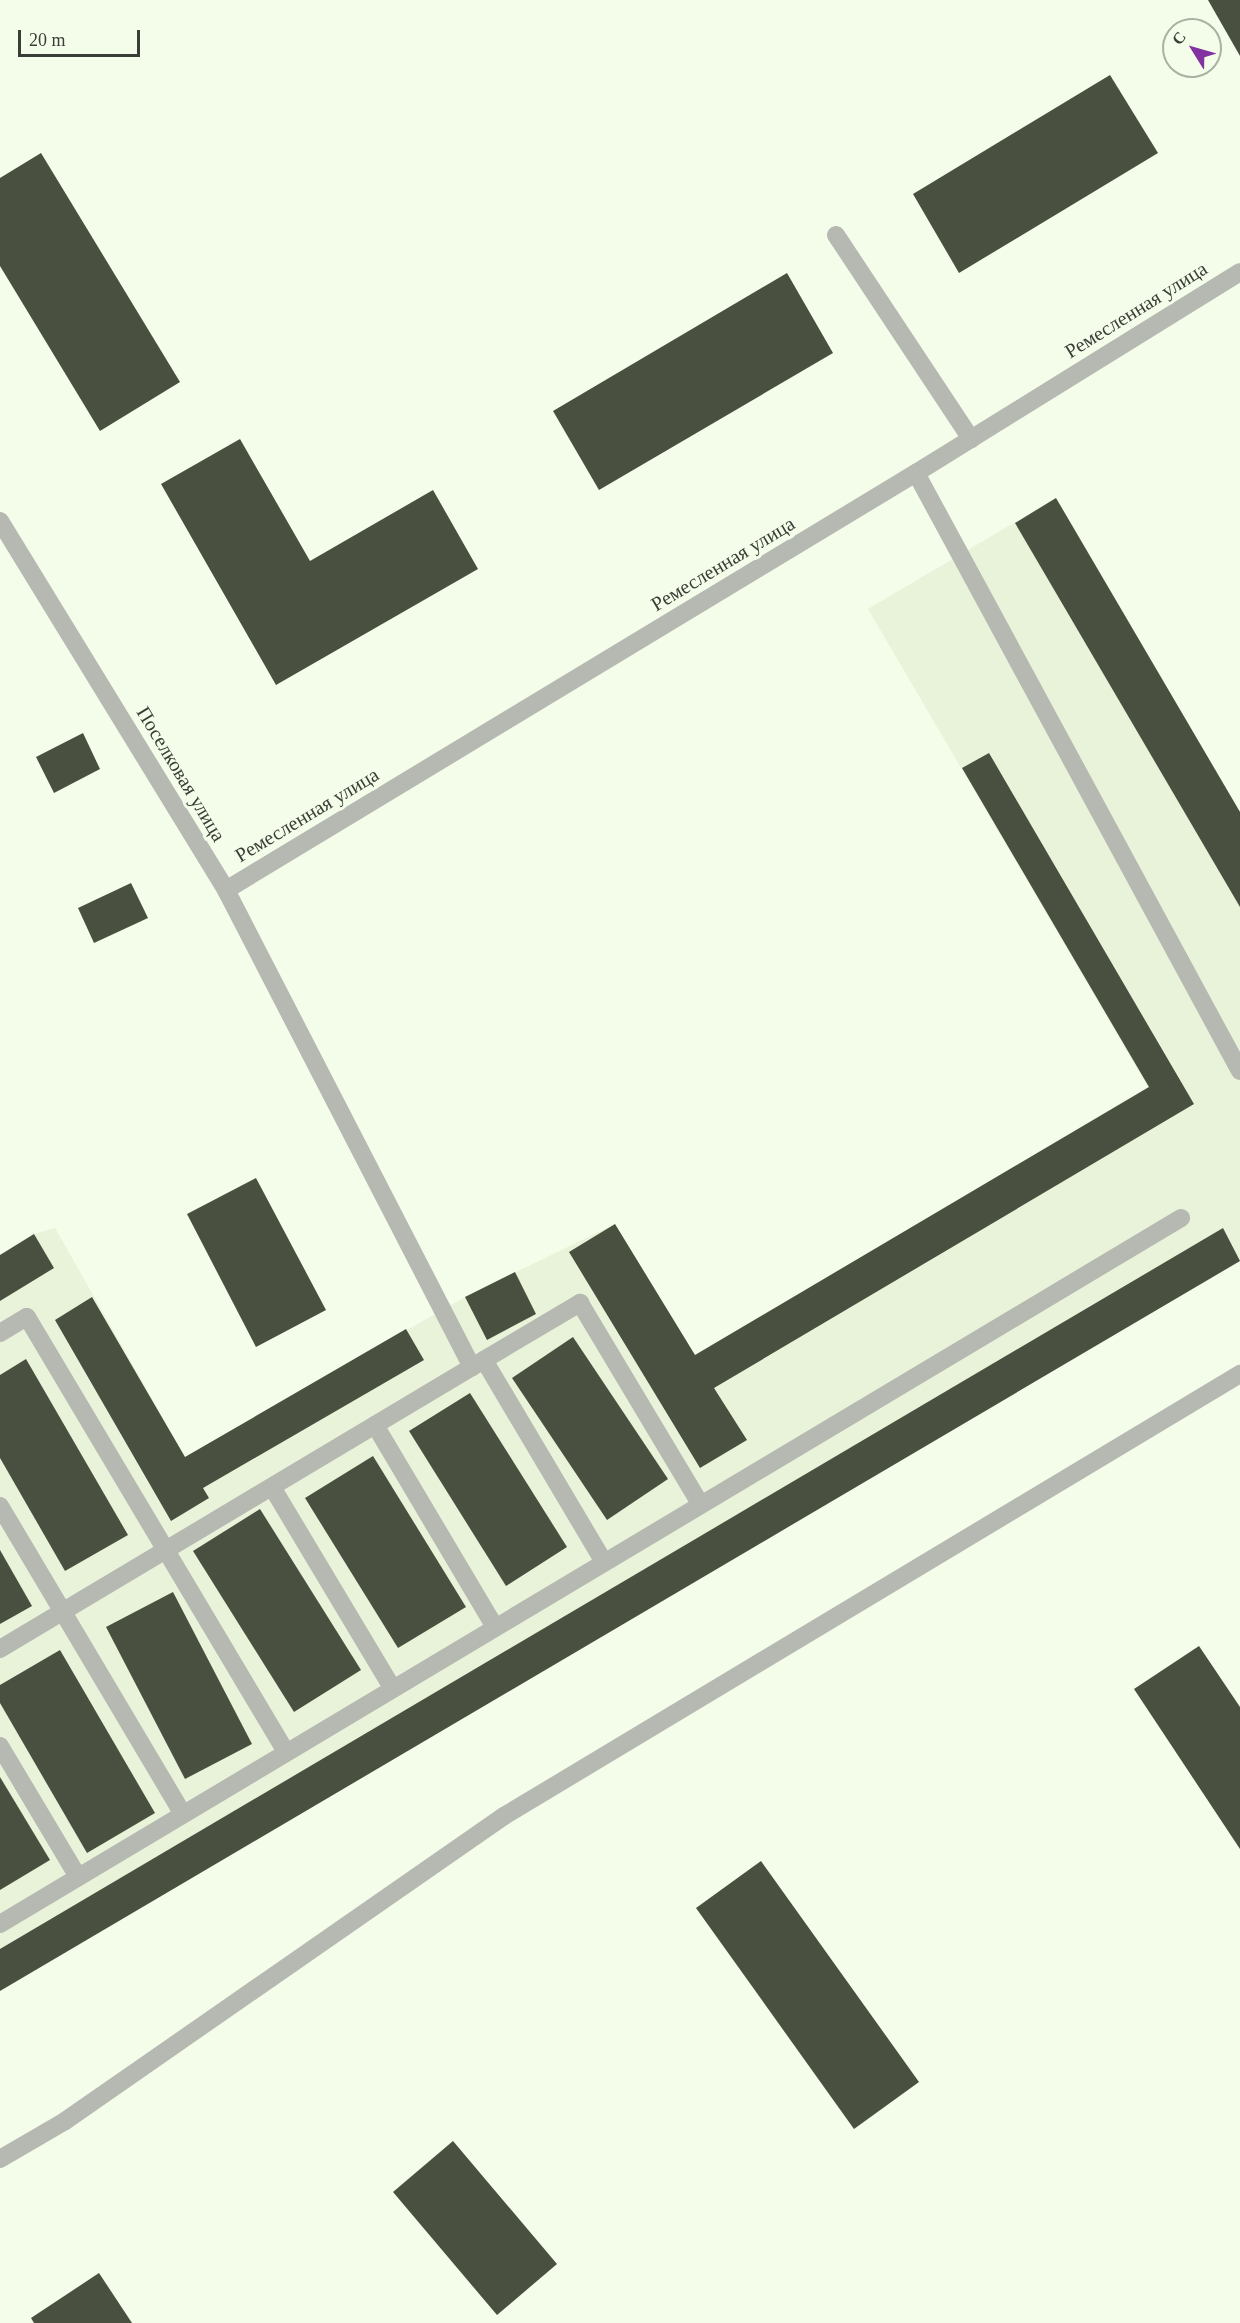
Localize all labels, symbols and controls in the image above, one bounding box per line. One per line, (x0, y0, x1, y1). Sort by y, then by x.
scale bar (21, 18, 142, 56)
north arrow (1162, 18, 1222, 78)
text: С (1169, 28, 1189, 48)
text: 20 m (29, 30, 66, 50)
street label: Ремесленная улица (1060, 257, 1212, 363)
street label: Ремесленная улица (647, 512, 799, 616)
street label: Поселковая улица (131, 702, 231, 846)
street label: Ремесленная улица (231, 763, 383, 867)

